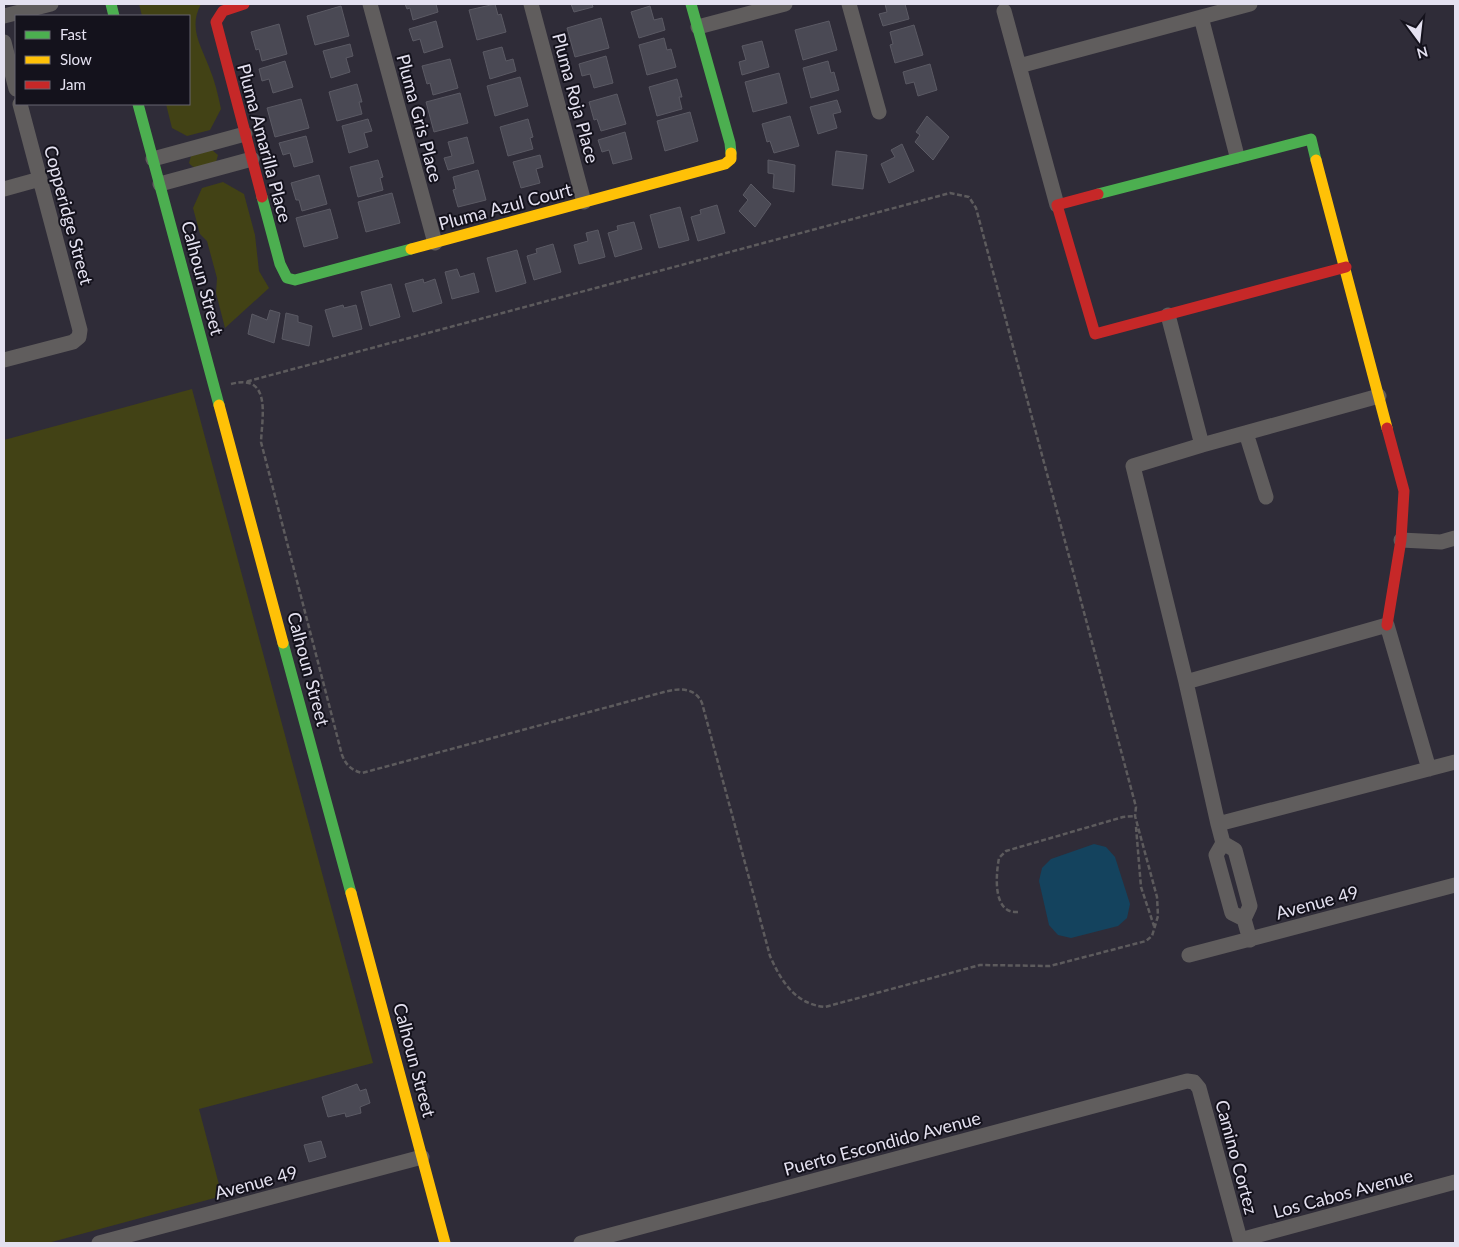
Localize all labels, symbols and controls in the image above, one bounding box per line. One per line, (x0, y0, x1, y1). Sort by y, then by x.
legend (15, 15, 190, 105)
north arrow (1394, 15, 1444, 65)
text: Fast (60, 25, 87, 43)
street label: Pluma Roja Place (548, 30, 604, 166)
text: N (1415, 43, 1430, 63)
text: Slow (60, 50, 92, 68)
street label: Pluma Gris Place (392, 52, 448, 184)
street label: Pluma Amarilla Place (233, 61, 297, 225)
text: Jam (60, 75, 86, 93)
street label: Copperidge Street (40, 143, 98, 288)
street label: Pluma Azul Court (436, 177, 575, 234)
street label: Calhoun Street (177, 218, 229, 338)
street label: Calhoun Street (283, 609, 335, 729)
street label: Avenue 49 (1273, 880, 1361, 924)
street label: Calhoun Street (389, 1000, 441, 1120)
street label: Camino Cortez (1211, 1097, 1263, 1217)
street label: Puerto Escondido Avenue (781, 1106, 983, 1180)
street label: Avenue 49 (212, 1160, 300, 1204)
street label: Los Cabos Avenue (1271, 1164, 1415, 1222)

